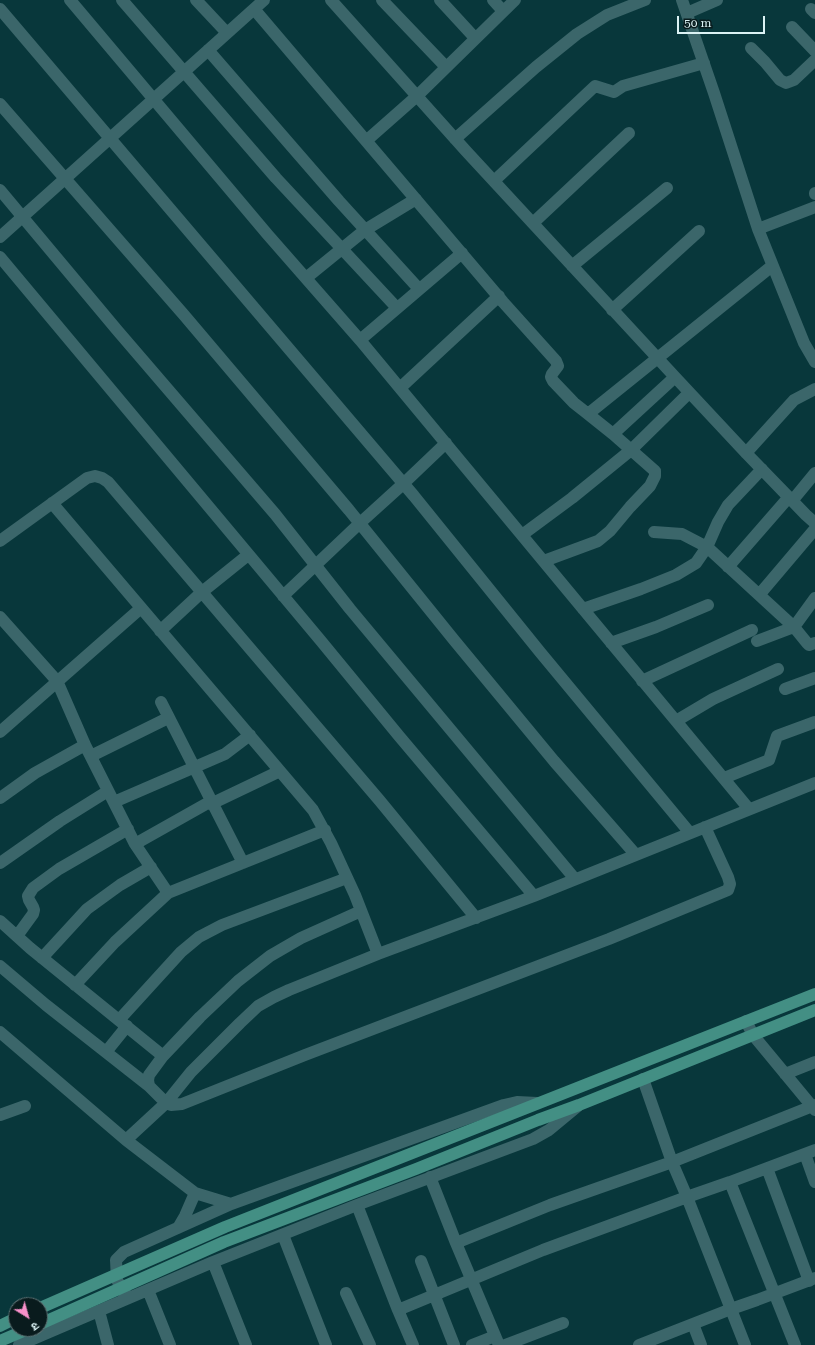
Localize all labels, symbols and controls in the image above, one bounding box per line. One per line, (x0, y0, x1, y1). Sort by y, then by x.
scale bar (679, 8, 767, 34)
text: 50 m (684, 16, 711, 30)
north arrow (8, 1297, 48, 1337)
text: उ (28, 1319, 41, 1333)

